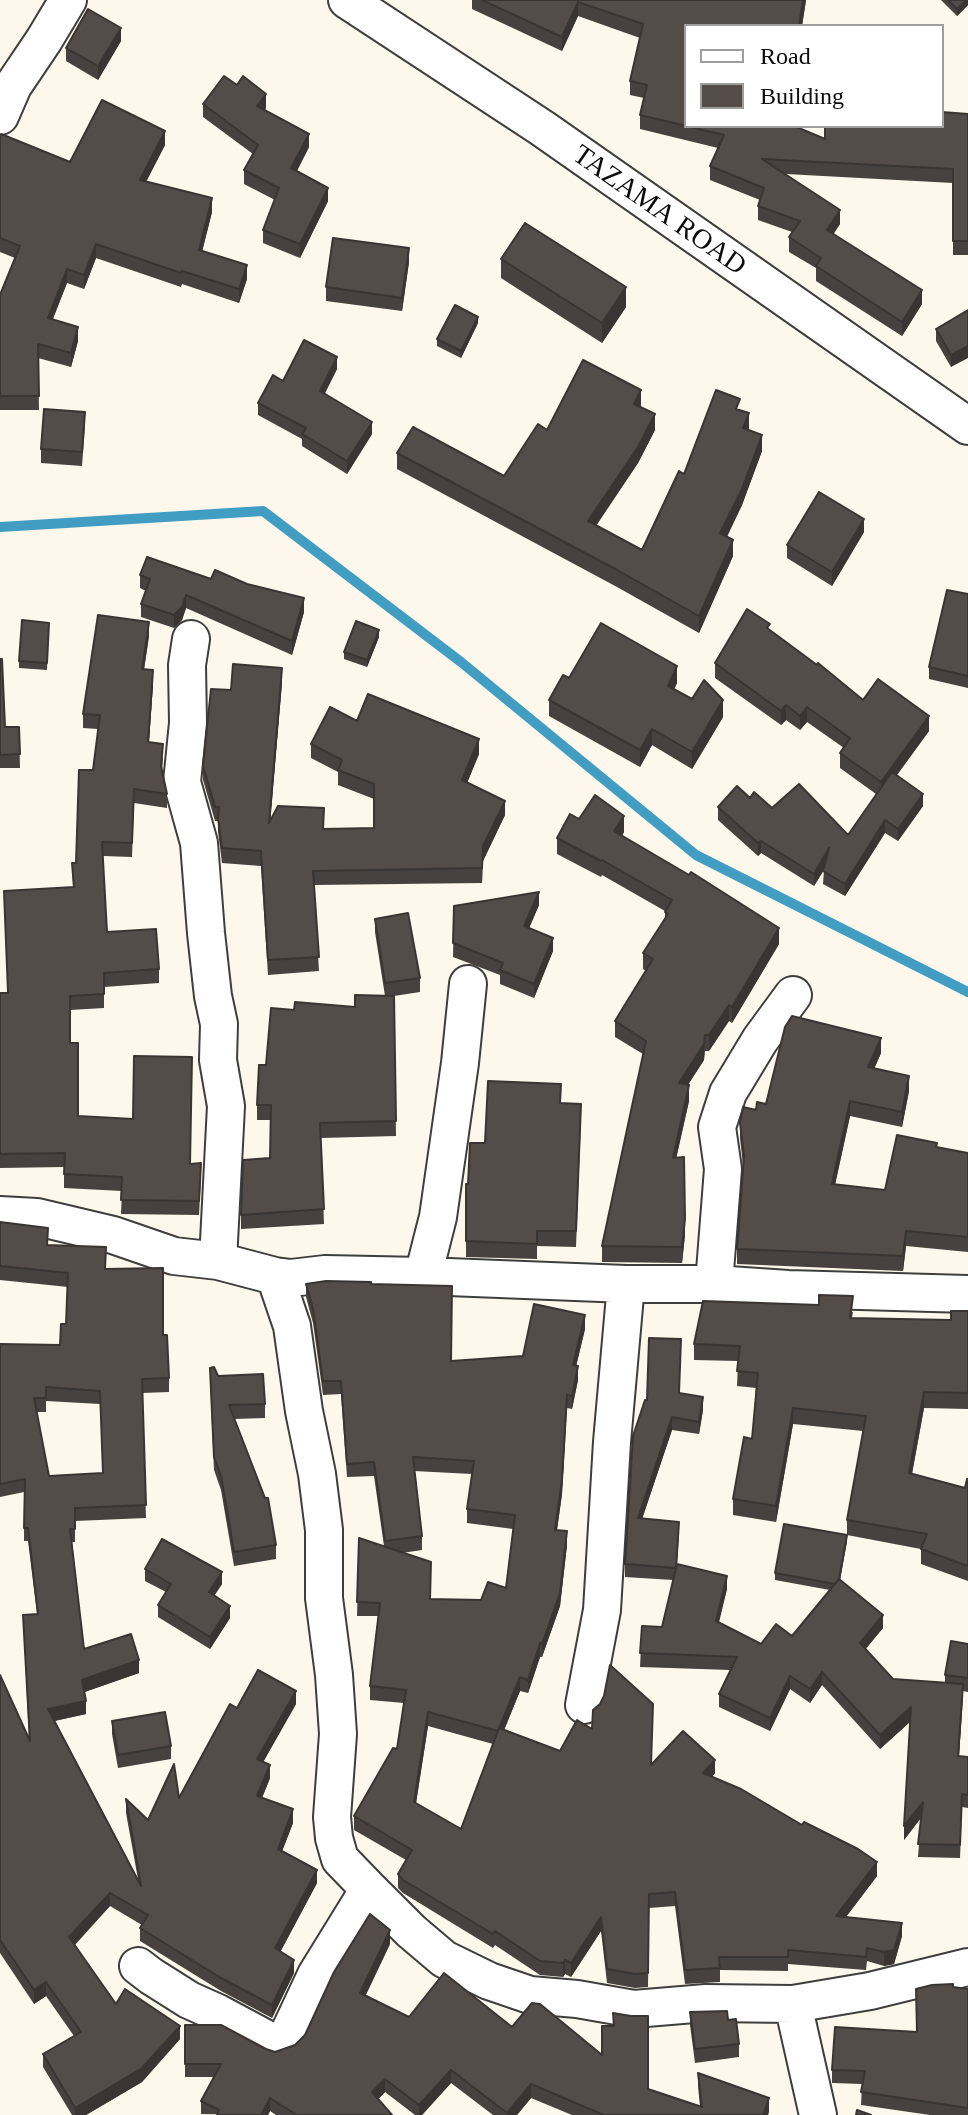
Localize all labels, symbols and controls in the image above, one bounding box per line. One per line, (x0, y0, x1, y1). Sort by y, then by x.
legend (684, 24, 944, 128)
text: Road (760, 43, 811, 69)
text: Building (760, 83, 844, 109)
street label: TAZAMA ROAD (566, 139, 752, 283)

